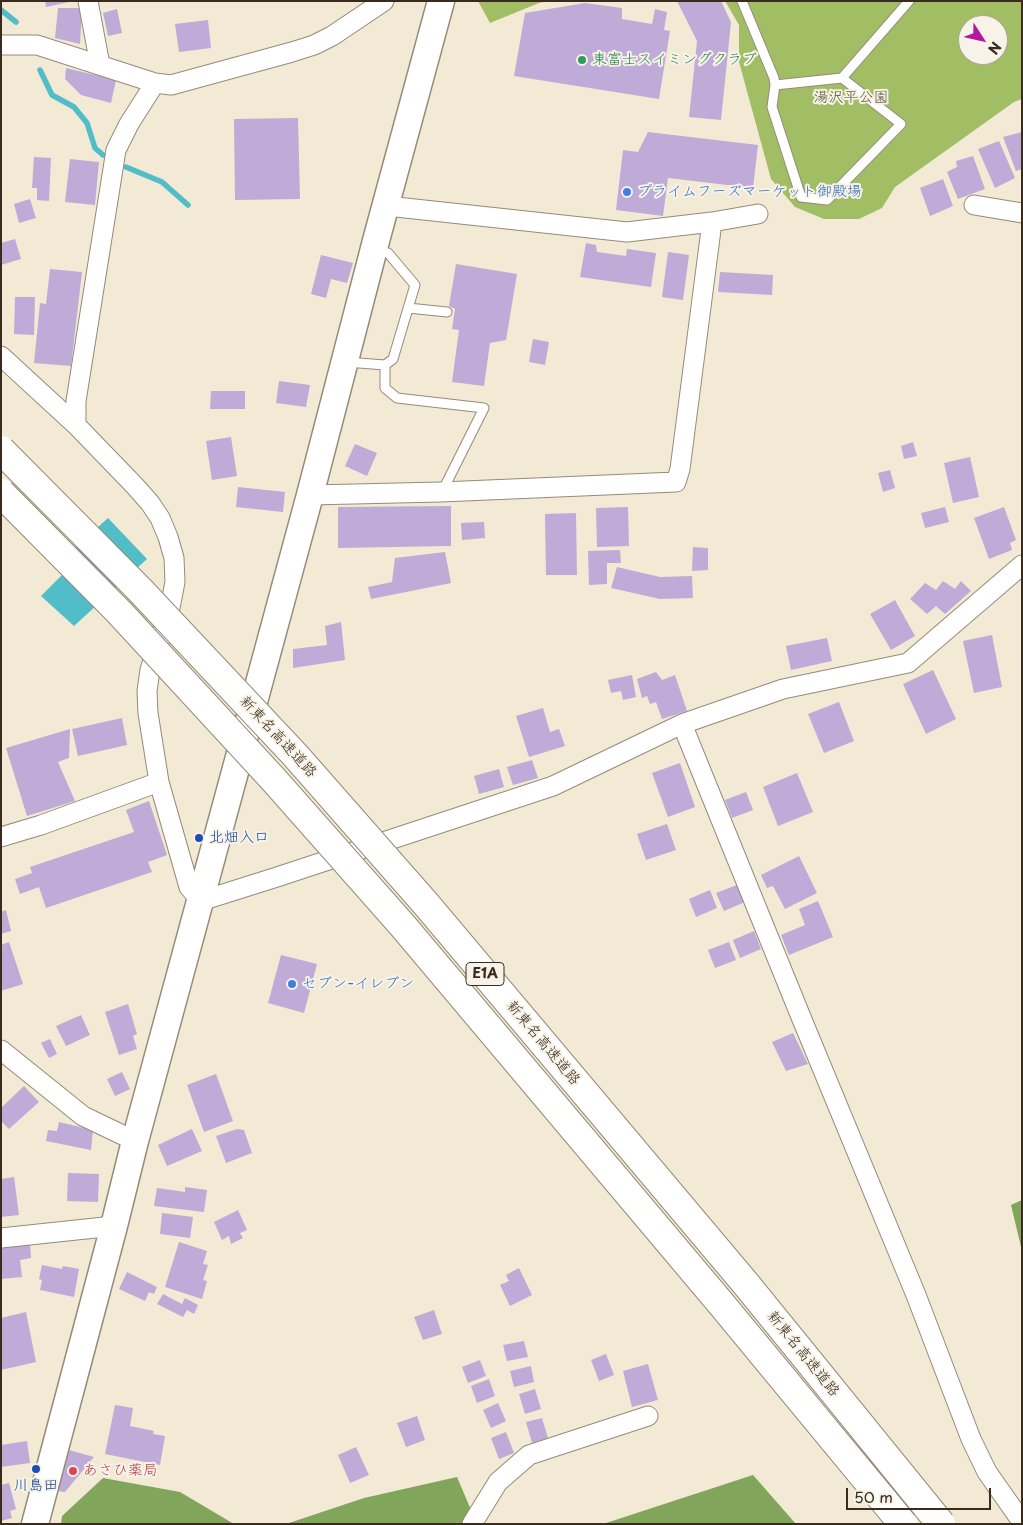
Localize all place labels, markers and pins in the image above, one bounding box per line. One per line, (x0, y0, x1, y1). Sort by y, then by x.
place label: 東富士スイミングクラブ (592, 51, 757, 69)
marker: 東富士スイミングクラブ (576, 54, 588, 66)
place label: プライムフーズマーケット御殿場 (637, 183, 862, 201)
marker: プライムフーズマーケット御殿場 (621, 186, 633, 198)
place label: 北畑入口 (209, 829, 269, 847)
marker: 北畑入口 (193, 832, 205, 844)
place label: セブン-イレブン (302, 975, 414, 993)
marker: セブン-イレブン (286, 978, 298, 990)
place label: あさひ薬局 (83, 1462, 158, 1480)
marker: 川島田 (30, 1463, 42, 1475)
marker: あさひ薬局 (67, 1465, 79, 1477)
place label: 川島田 (14, 1477, 58, 1495)

